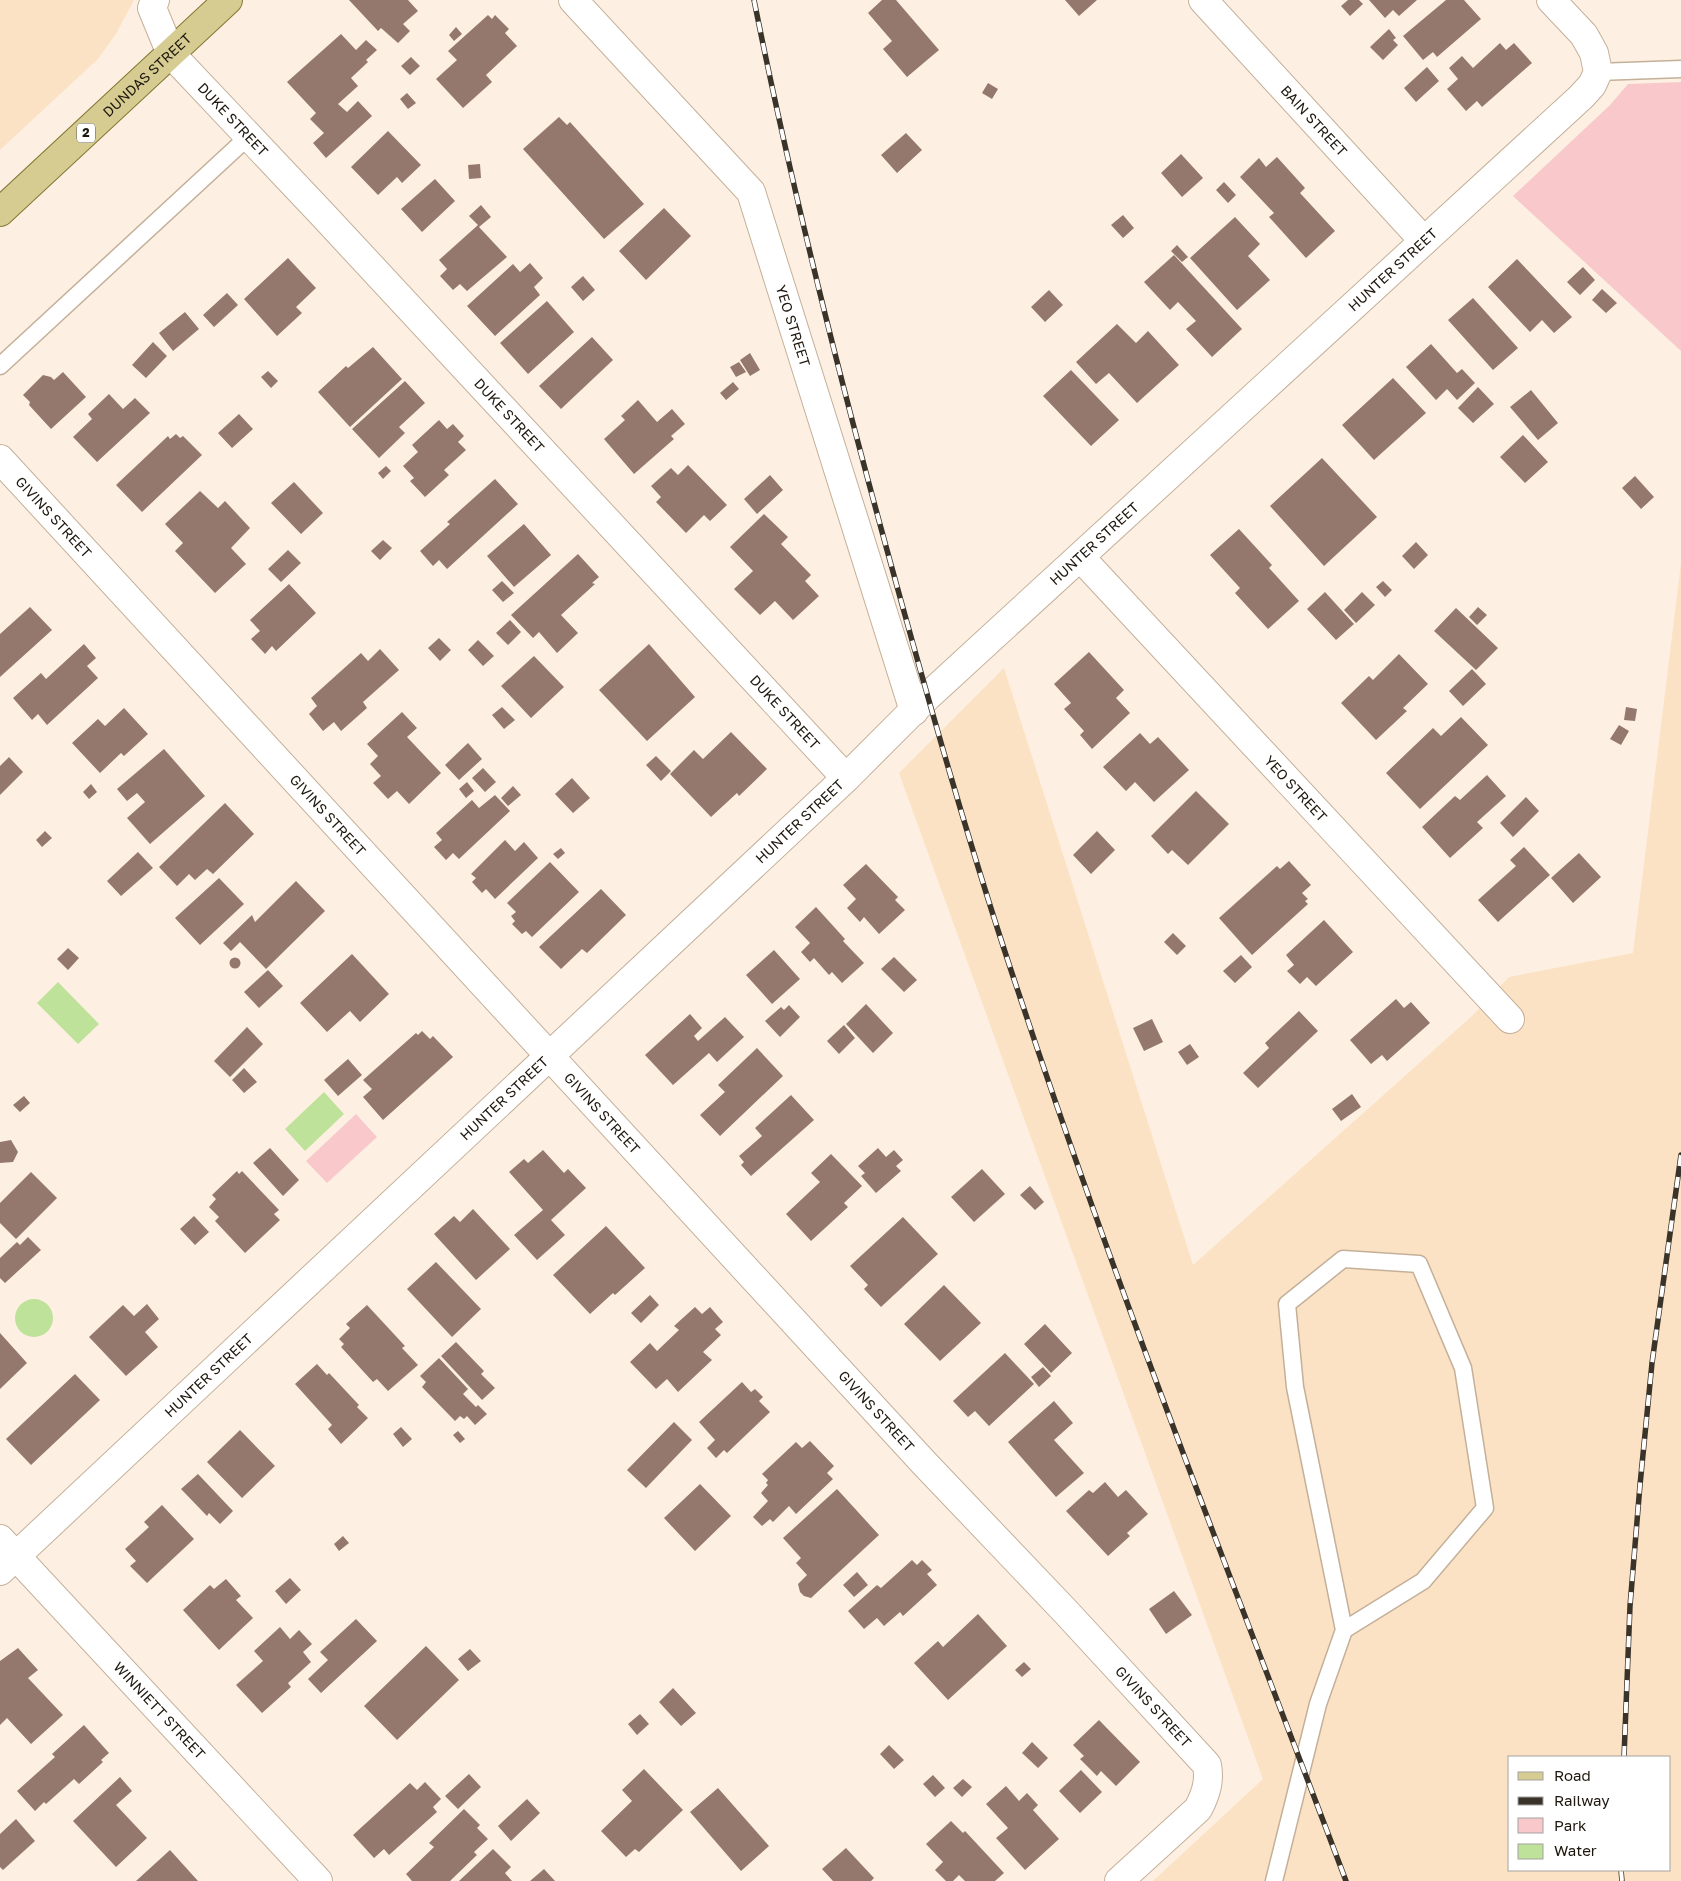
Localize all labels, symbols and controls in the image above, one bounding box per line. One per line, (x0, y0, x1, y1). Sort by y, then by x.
street label: DUNDAS STREET (99, 29, 195, 120)
street label: DUKE STREET (194, 79, 272, 160)
street label: BAIN STREET (1278, 82, 1351, 160)
road number: 2 (77, 124, 95, 142)
street label: HUNTER STREET (1344, 224, 1441, 315)
street label: YEO STREET (773, 283, 814, 369)
street label: DUKE STREET (471, 375, 548, 456)
street label: GIVINS STREET (12, 473, 96, 561)
street label: HUNTER STREET (1046, 498, 1142, 588)
street label: DUKE STREET (747, 671, 824, 753)
street label: YEO STREET (1261, 752, 1331, 825)
street label: GIVINS STREET (287, 771, 370, 859)
street label: HUNTER STREET (752, 775, 847, 867)
street label: HUNTER STREET (456, 1052, 552, 1144)
street label: GIVINS STREET (561, 1069, 644, 1157)
street label: HUNTER STREET (161, 1329, 256, 1420)
street label: GIVINS STREET (835, 1367, 918, 1455)
street label: WINNIETT STREET (110, 1658, 209, 1762)
street label: GIVINS STREET (1112, 1662, 1195, 1751)
legend (1508, 1756, 1671, 1871)
text: Road (1554, 1766, 1591, 1784)
text: Railway (1554, 1791, 1610, 1809)
text: Park (1554, 1816, 1587, 1834)
text: Water (1554, 1841, 1597, 1859)

